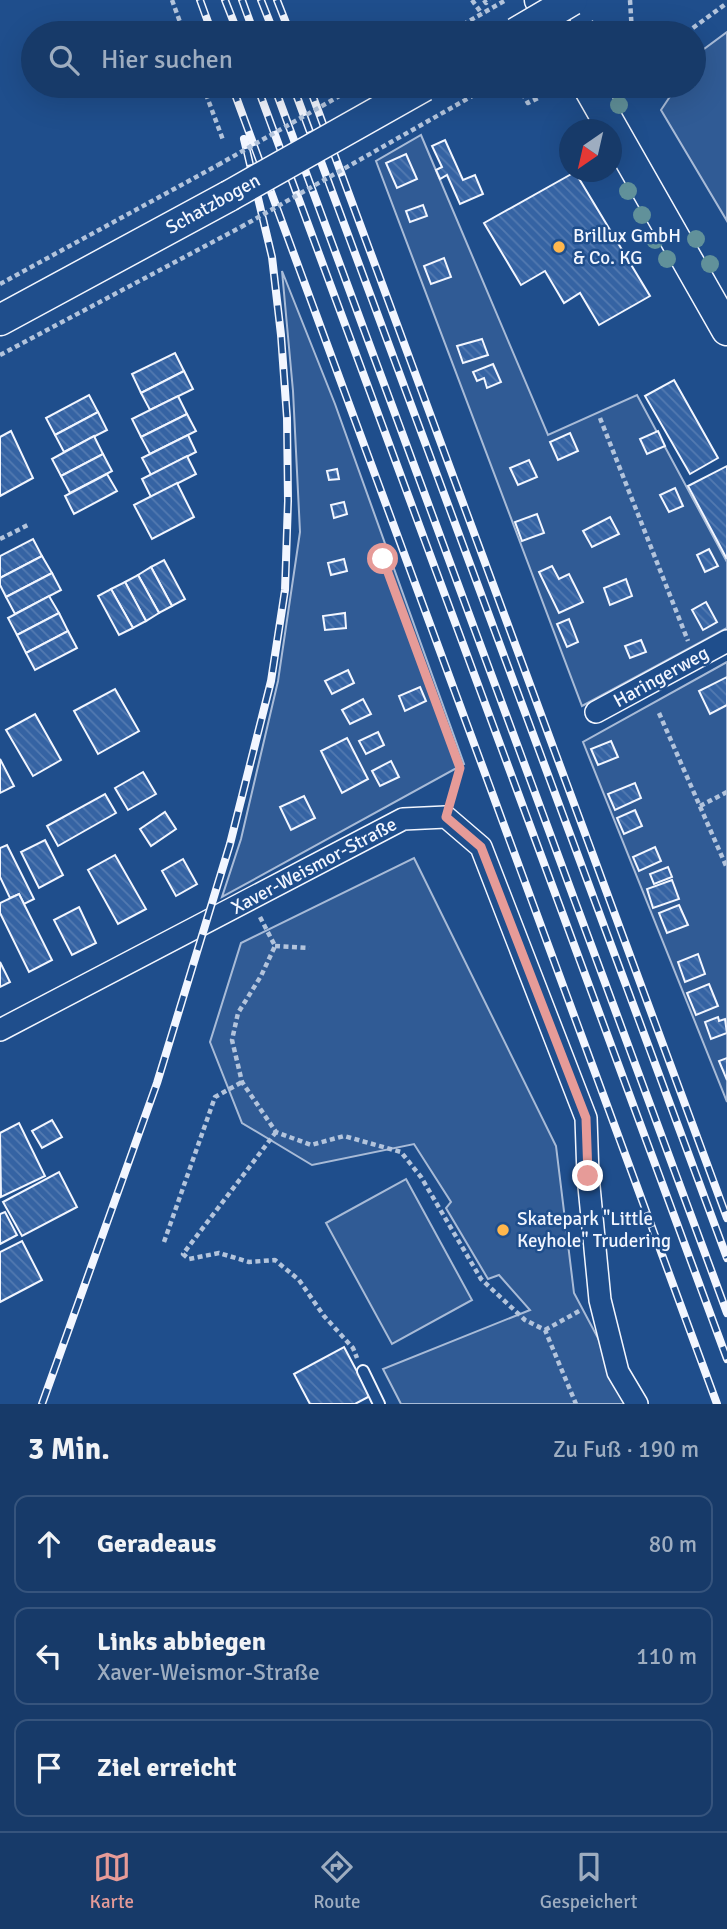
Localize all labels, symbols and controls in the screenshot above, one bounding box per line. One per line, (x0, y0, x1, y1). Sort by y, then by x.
search box (21, 21, 706, 98)
icon: search (45, 41, 83, 79)
text: Hier suchen (101, 44, 233, 76)
north arrow (559, 119, 622, 182)
street label: Schatzbogen (161, 168, 265, 240)
place label: Brillux GmbH & Co. KG (573, 224, 681, 270)
marker: Brillux GmbH & Co. KG (551, 239, 567, 255)
route start (367, 543, 398, 574)
street label: Haringerweg (609, 641, 713, 713)
street label: Xaver-Weismor-Straße (227, 812, 401, 920)
route end (572, 1160, 603, 1191)
place label: Skatepark "Little Keyhole" Trudering (517, 1207, 671, 1253)
marker: Skatepark "Little Keyhole" Trudering (495, 1222, 511, 1238)
text: 3 Min. (28, 1431, 110, 1468)
text: Zu Fuß · 190 m (553, 1435, 699, 1464)
icon: ahead (30, 1525, 68, 1563)
text: Geradeaus (97, 1528, 216, 1560)
text: 80 m (649, 1530, 697, 1559)
text: Links abbiegen (97, 1626, 266, 1658)
icon: left (30, 1637, 68, 1675)
text: 110 m (636, 1642, 697, 1671)
text: Xaver-Weismor-Straße (97, 1658, 320, 1687)
icon: arrive (30, 1749, 68, 1787)
text: Ziel erreicht (97, 1752, 237, 1784)
tab: Karte (90, 1848, 134, 1914)
tab: Route (313, 1848, 361, 1914)
tab: Gespeichert (540, 1848, 637, 1914)

